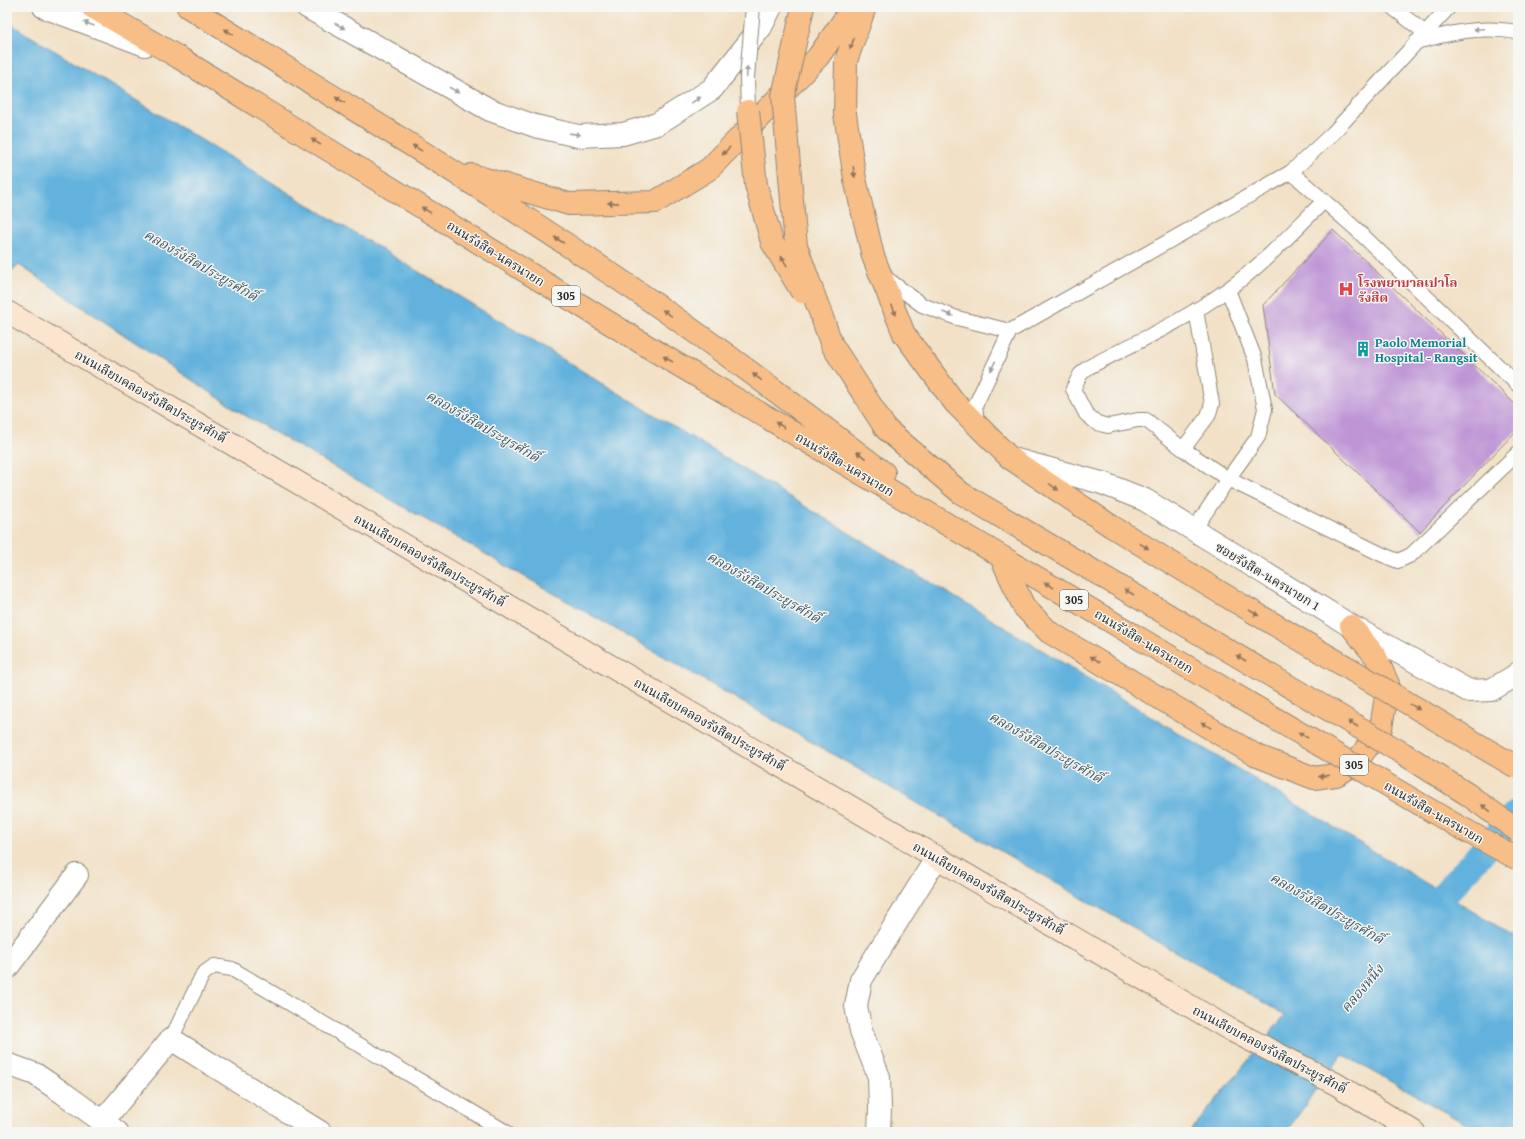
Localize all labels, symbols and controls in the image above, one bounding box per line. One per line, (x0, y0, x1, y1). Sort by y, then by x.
one-way arrow (82, 20, 94, 26)
one-way arrow (335, 23, 346, 30)
one-way arrow (1473, 26, 1485, 33)
one-way arrow (224, 28, 234, 36)
one-way arrow (849, 38, 855, 50)
one-way arrow (744, 66, 751, 78)
one-way arrow (448, 87, 460, 93)
one-way arrow (690, 96, 702, 103)
one-way arrow (334, 97, 345, 104)
one-way arrow (569, 131, 581, 137)
one-way arrow (310, 138, 322, 145)
one-way arrow (411, 145, 423, 152)
one-way arrow (721, 146, 731, 156)
one-way arrow (851, 166, 857, 178)
one-way arrow (606, 200, 619, 206)
one-way arrow (420, 206, 432, 213)
street label: ถนนรังสิต-นครนายก (443, 216, 548, 291)
water label: คลองรังสิตประยูรศักดิ์ (140, 224, 265, 308)
one-way arrow (554, 236, 564, 244)
one-way arrow (780, 255, 787, 267)
place label: โรงพยาบาลเปาโล รังสิต (1357, 273, 1458, 307)
hospital icon: โรงพยาบาลเปาโล รังสิต (1337, 280, 1355, 298)
road number: 305 (552, 286, 580, 306)
one-way arrow (892, 304, 898, 316)
one-way arrow (662, 309, 672, 317)
one-way arrow (942, 312, 954, 318)
place label: Paolo Memorial Hospital - Rangsit (1375, 333, 1478, 367)
building icon: Paolo Memorial Hospital - Rangsit (1354, 340, 1372, 358)
street label: ถนนเลียบคลองรังสิตประยูรศักดิ์ (71, 345, 231, 448)
one-way arrow (662, 355, 674, 362)
one-way arrow (990, 360, 996, 371)
one-way arrow (752, 373, 762, 381)
water label: คลองรังสิตประยูรศักดิ์ (422, 385, 547, 469)
one-way arrow (774, 422, 786, 429)
street label: ถนนรังสิต-นครนายก (792, 427, 898, 501)
one-way arrow (855, 451, 866, 460)
one-way arrow (1048, 483, 1059, 491)
street label: ถนนเลียบคลองรังสิตประยูรศักดิ์ (350, 509, 510, 612)
street label: ซอยรังสิต-นครนายก 1 (1212, 538, 1324, 615)
one-way arrow (1138, 543, 1150, 550)
water label: คลองรังสิตประยูรศักดิ์ (703, 546, 828, 630)
one-way arrow (1043, 581, 1055, 588)
one-way arrow (1123, 589, 1134, 596)
road number: 305 (1060, 590, 1088, 610)
street label: ถนนรังสิต-นครนายก (1091, 604, 1197, 678)
one-way arrow (1248, 609, 1260, 616)
one-way arrow (1089, 655, 1101, 662)
one-way arrow (1235, 655, 1247, 662)
street label: ถนนเลียบคลองรังสิตประยูรศักดิ์ (630, 673, 790, 776)
one-way arrow (1410, 703, 1420, 711)
water label: คลองรังสิตประยูรศักดิ์ (985, 706, 1110, 790)
one-way arrow (1348, 720, 1358, 728)
one-way arrow (1200, 722, 1212, 729)
one-way arrow (1297, 731, 1309, 738)
road number: 305 (1340, 755, 1368, 775)
one-way arrow (1318, 773, 1330, 779)
street label: ถนนรังสิต-นครนายก (1380, 776, 1487, 849)
one-way arrow (1481, 804, 1492, 812)
street label: ถนนเลียบคลองรังสิตประยูรศักดิ์ (909, 837, 1069, 940)
water label: คลองรังสิตประยูรศักดิ์ (1266, 867, 1391, 951)
water label: คลองหนึ่ง (1336, 959, 1389, 1016)
street label: ถนนเลียบคลองรังสิตประยูรศักดิ์ (1189, 1001, 1351, 1099)

